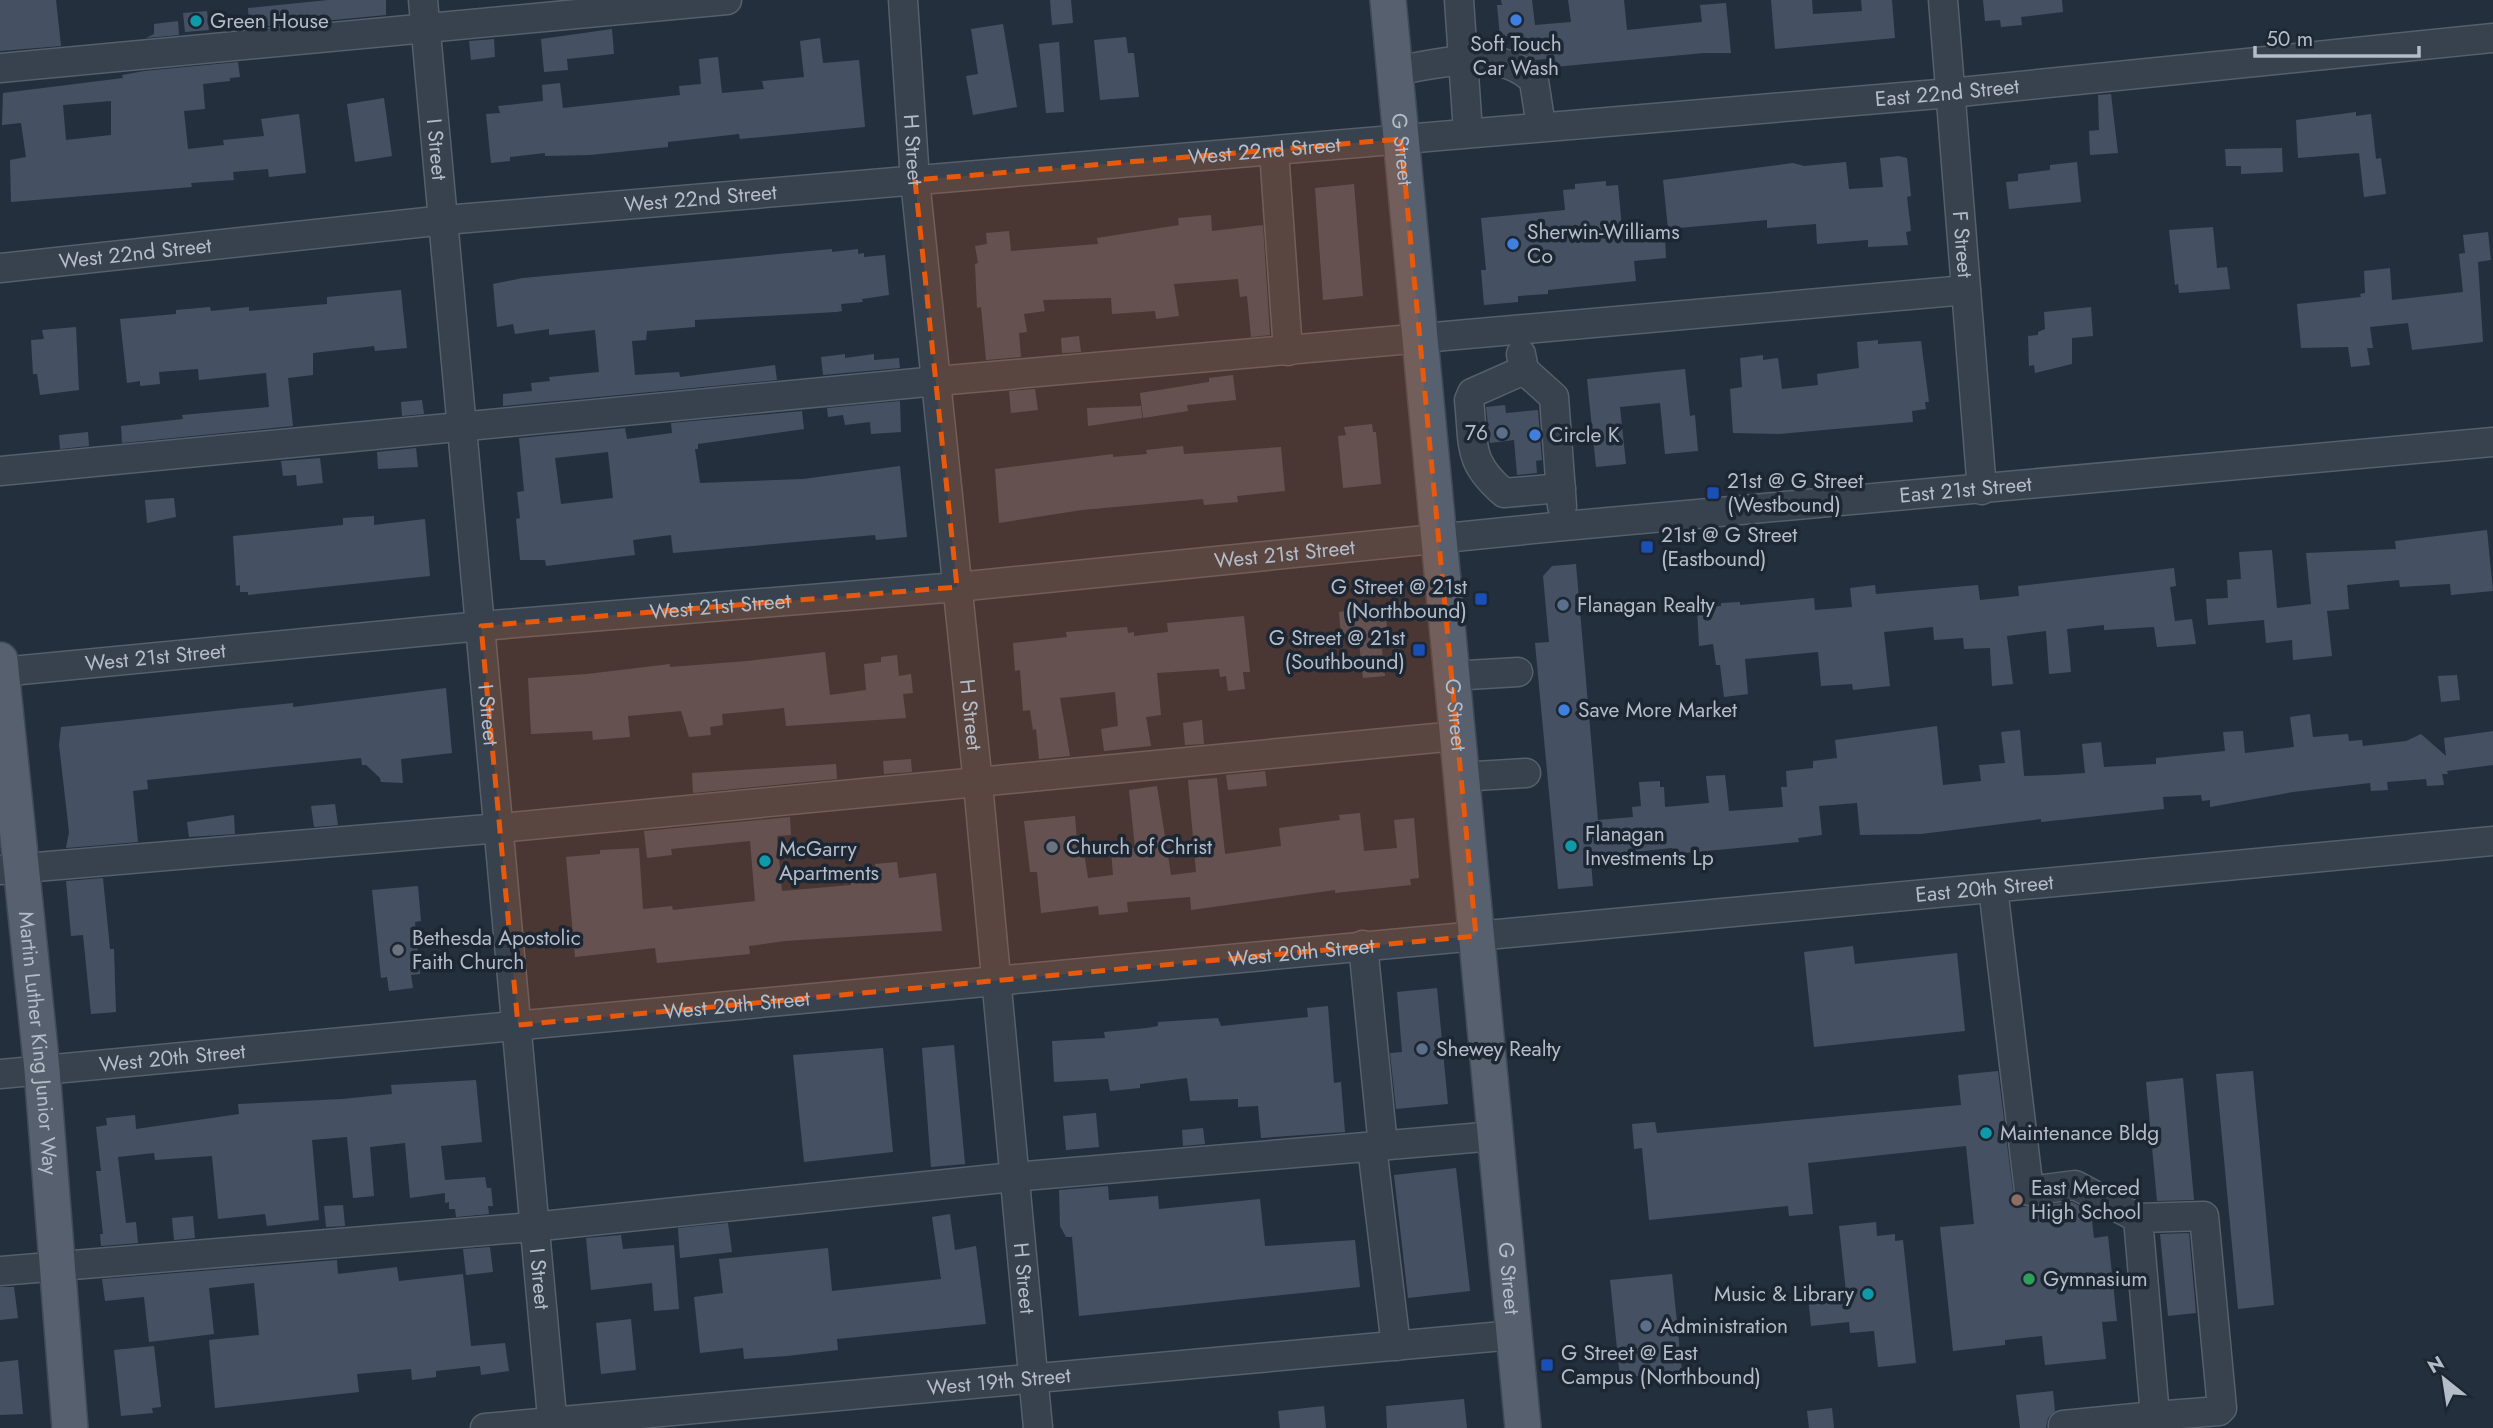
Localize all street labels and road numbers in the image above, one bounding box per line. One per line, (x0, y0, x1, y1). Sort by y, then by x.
street label: East 22nd Street (1874, 71, 2021, 114)
street label: G Street (1384, 112, 1420, 187)
street label: H Street (896, 113, 930, 187)
street label: I Street (419, 117, 454, 181)
street label: West 22nd Street (1187, 129, 1342, 172)
street label: West 22nd Street (623, 177, 778, 220)
street label: F Street (1945, 210, 1980, 279)
street label: West 22nd Street (57, 230, 213, 277)
street label: East 21st Street (1898, 469, 2033, 511)
street label: West 21st Street (1213, 532, 1356, 576)
street label: West 21st Street (648, 586, 792, 627)
street label: West 21st Street (84, 635, 227, 679)
street label: G Street (1437, 677, 1474, 752)
street label: H Street (952, 678, 989, 752)
street label: I Street (470, 683, 506, 747)
street label: East 20th Street (1914, 867, 2055, 910)
street label: Martin Luther King Junior Way (11, 910, 65, 1177)
street label: West 20th Street (1227, 931, 1376, 974)
street label: West 20th Street (662, 983, 811, 1027)
street label: West 20th Street (98, 1036, 247, 1080)
street label: H Street (1006, 1241, 1042, 1315)
street label: G Street (1490, 1241, 1527, 1316)
street label: I Street (522, 1247, 557, 1311)
street label: West 19th Street (926, 1360, 1072, 1403)

